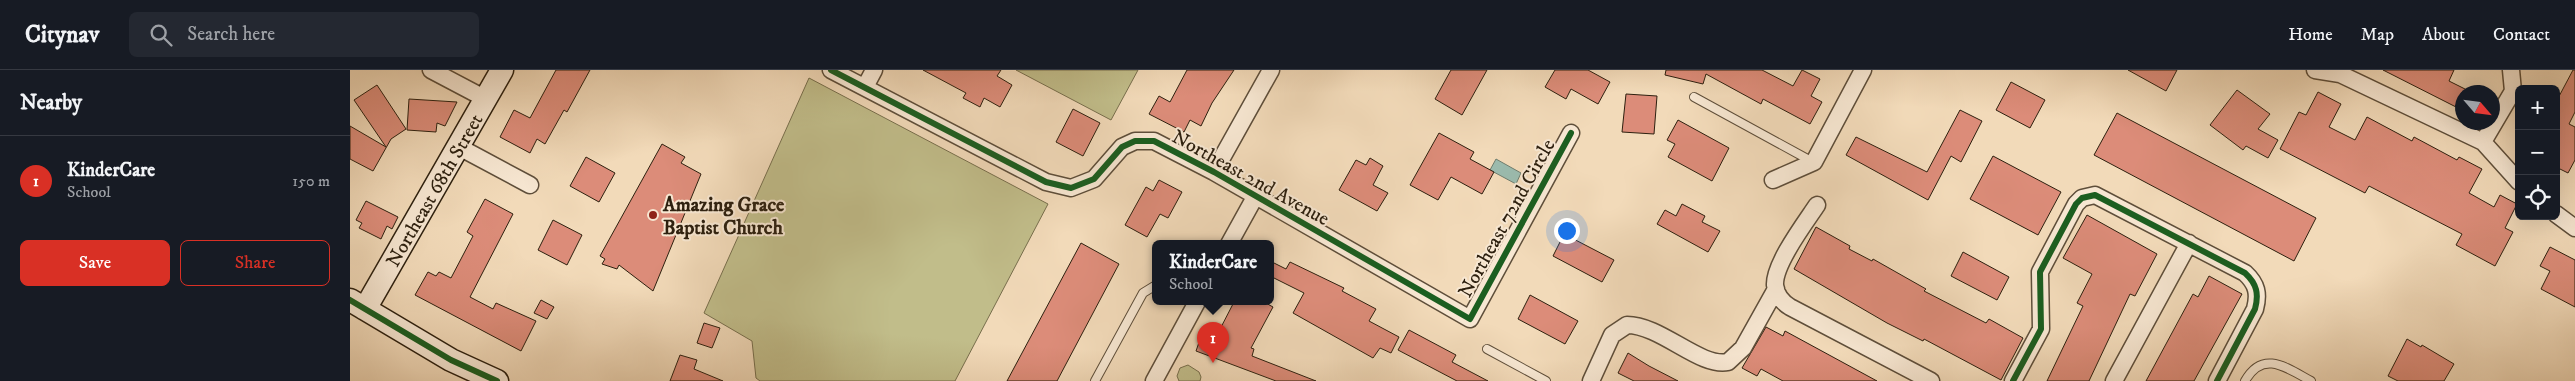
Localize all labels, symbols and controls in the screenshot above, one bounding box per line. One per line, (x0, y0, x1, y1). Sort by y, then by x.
search box (129, 12, 479, 57)
text: Citynav (25, 20, 99, 50)
icon: search (147, 21, 175, 49)
text: Search here (187, 23, 275, 46)
text: Home (2288, 24, 2333, 46)
text: Map (2361, 24, 2394, 46)
text: About (2422, 24, 2465, 46)
text: Contact (2493, 24, 2550, 46)
north arrow (2455, 85, 2500, 130)
map controls (2515, 85, 2560, 220)
button: + (2515, 85, 2560, 130)
text: Nearby (20, 90, 82, 116)
street label: Northeast 68th Street (381, 110, 489, 272)
street label: Northeast 2nd Avenue (1167, 125, 1333, 232)
button: − (2515, 130, 2560, 175)
street label: Northeast 72nd Circle (1453, 135, 1561, 302)
text: KinderCare (67, 159, 155, 182)
text: 1 (33, 171, 39, 191)
text: 150 m (292, 171, 330, 191)
button: locate (2515, 175, 2560, 220)
text: School (67, 182, 111, 202)
place label: Amazing Grace Baptist Church (662, 193, 785, 241)
marker: Amazing Grace Baptist Church (647, 209, 659, 221)
your location (1554, 218, 1580, 244)
button: Save (20, 240, 170, 286)
button: Share (180, 240, 330, 286)
popup (1152, 240, 1274, 305)
text: KinderCare (1169, 251, 1257, 274)
text: School (1169, 274, 1213, 294)
pin: 1 (1197, 322, 1229, 363)

